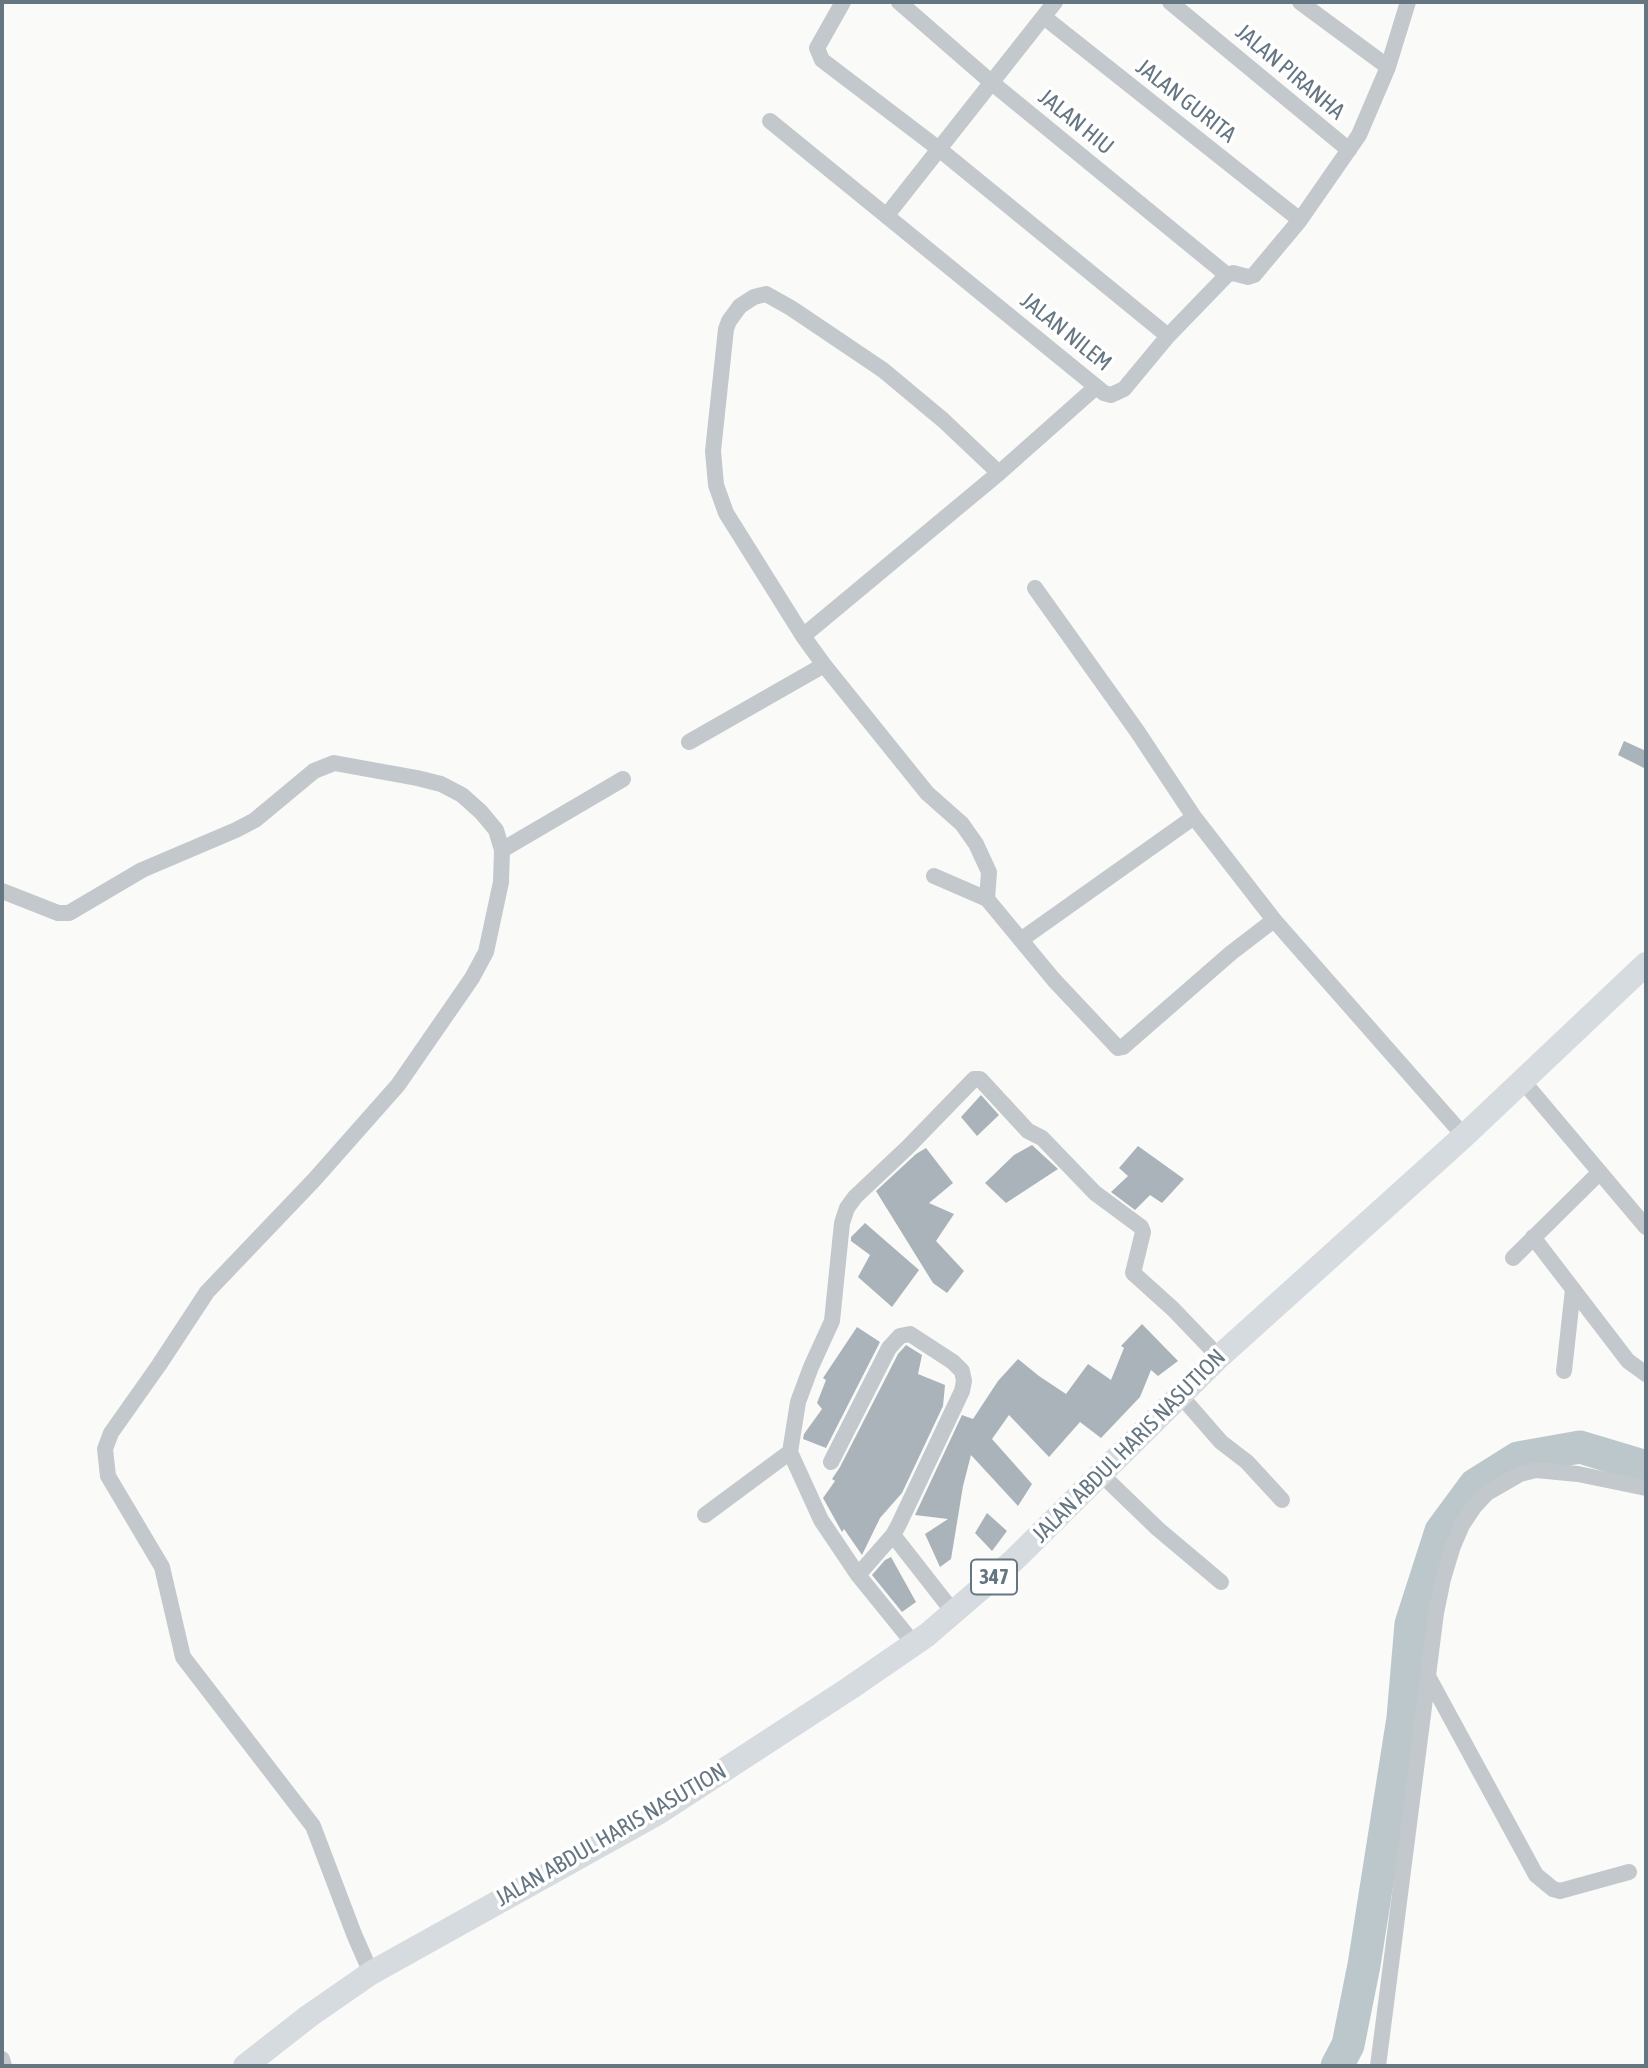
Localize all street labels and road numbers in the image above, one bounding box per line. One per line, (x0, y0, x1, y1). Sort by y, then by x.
street label: JALAN PIRANHA (1230, 18, 1350, 126)
street label: JALAN GURITA (1131, 53, 1241, 149)
street label: JALAN HIU (1033, 83, 1119, 161)
street label: JALAN NILEM (1015, 287, 1117, 377)
street label: JALAN ABDUL HARIS NASUTION (1027, 1344, 1231, 1548)
road number: 347 (971, 1560, 1017, 1594)
street label: JALAN ABDUL HARIS NASUTION (491, 1758, 731, 1912)

